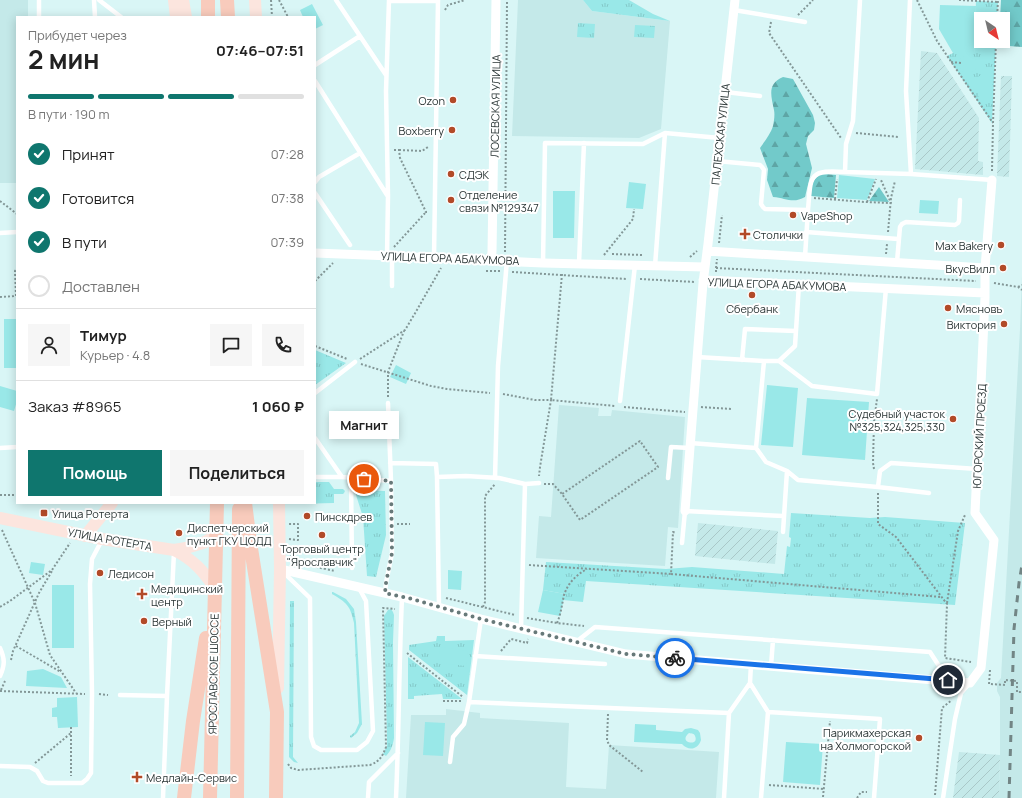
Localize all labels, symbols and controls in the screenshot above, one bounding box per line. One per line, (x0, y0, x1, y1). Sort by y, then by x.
north arrow (974, 12, 1010, 48)
map controls (974, 12, 1010, 48)
text: Прибудет через (28, 26, 127, 44)
text: 07:46–07:51 (216, 40, 304, 61)
text: 2 мин (28, 41, 100, 77)
street label: ЛОСЕВСКАЯ УЛИЦА (487, 54, 503, 158)
street label: ПАЛЕХСКАЯ УЛИЦА (707, 83, 733, 185)
place label: Ozon (419, 93, 445, 108)
marker: Ozon (448, 95, 458, 105)
text: В пути · 190 m (28, 105, 110, 123)
place label: Boxberry (398, 123, 444, 138)
marker: Boxberry (447, 125, 457, 135)
icon: check (28, 143, 50, 165)
text: Принят (62, 144, 115, 165)
text: 07:28 (271, 145, 304, 163)
place label: СДЭК (459, 167, 489, 182)
marker: СДЭК (446, 169, 456, 179)
icon: check (28, 187, 50, 209)
place label: Отделение связи №129347 (459, 187, 539, 215)
text: Готовится (62, 188, 134, 209)
text: 07:38 (271, 189, 304, 207)
marker: Отделение связи №129347 (446, 195, 456, 205)
place label: VapeShop (801, 208, 853, 223)
marker: VapeShop (788, 210, 798, 220)
place label: Столички (753, 227, 803, 242)
marker: Столички (740, 229, 750, 239)
icon: check (28, 231, 50, 253)
text: В пути (62, 232, 107, 253)
text: 07:39 (270, 233, 304, 251)
place label: Max Bakery (935, 238, 993, 253)
marker: Max Bakery (996, 240, 1006, 250)
street label: УЛИЦА ЕГОРА АБАКУМОВА (380, 248, 520, 268)
place label: ВкусВилл (945, 261, 995, 276)
marker: ВкусВилл (998, 263, 1008, 273)
street label: УЛИЦА ЕГОРА АБАКУМОВА (707, 274, 847, 294)
text: Доставлен (62, 276, 140, 297)
marker: Сбербанк (747, 290, 757, 300)
place label: Сбербанк (726, 301, 778, 316)
place label: Мясновъ (956, 301, 1002, 316)
marker: Мясновъ (943, 303, 953, 313)
place label: Виктория (947, 317, 996, 332)
marker: Виктория (999, 319, 1009, 329)
button: person (28, 324, 70, 366)
button: chat (210, 324, 252, 366)
button: phone (262, 324, 304, 366)
text: Тимур (80, 325, 127, 346)
text: Курьер · 4.8 (80, 346, 150, 364)
street label: ЮГОРСКИЙ ПРОЕЗД (969, 383, 989, 489)
text: Заказ #8965 (28, 396, 121, 417)
text: 1 060 ₽ (252, 396, 304, 417)
place label: Судебный участок №325,324,325,330 (849, 406, 946, 434)
callout: Магнит (329, 411, 399, 439)
marker: Судебный участок №325,324,325,330 (948, 414, 958, 424)
text: Магнит (340, 416, 388, 434)
button: Помощь (28, 450, 162, 496)
button: Поделиться (170, 450, 304, 496)
pin (347, 462, 381, 496)
icon: bag (353, 468, 375, 490)
place label: Улица Ротерта (52, 506, 129, 521)
marker: Улица Ротерта (39, 508, 49, 518)
place label: Пинскдрев (315, 509, 372, 524)
marker: Пинскдрев (302, 511, 312, 521)
place label: Диспетчерский пункт ГКУ ЦОДД (187, 520, 272, 548)
street label: УЛИЦА РОТЕРТА (67, 524, 153, 554)
marker: Диспетчерский пункт ГКУ ЦОДД (174, 528, 184, 538)
marker: Торговый центр "Ярославчик" (317, 530, 327, 540)
place label: Торговый центр "Ярославчик" (280, 541, 364, 569)
place label: Ледисон (108, 566, 154, 581)
marker: Ледисон (95, 568, 105, 578)
place label: Медицинский центр (151, 581, 223, 609)
marker: Медицинский центр (136, 588, 148, 600)
street label: ЯРОСЛАВСКОЕ ШОССЕ (204, 613, 222, 735)
place label: Верный (152, 614, 192, 629)
marker: Верный (139, 616, 149, 626)
courier (655, 638, 695, 678)
icon: bike (664, 647, 686, 669)
pin (931, 663, 965, 697)
icon: home (937, 669, 959, 691)
place label: Парикмахерская на Холмогорской (821, 725, 911, 753)
marker: Парикмахерская на Холмогорской (914, 733, 924, 743)
place label: Медлайн-Сервис (146, 770, 237, 785)
marker: Медлайн-Сервис (131, 771, 143, 783)

